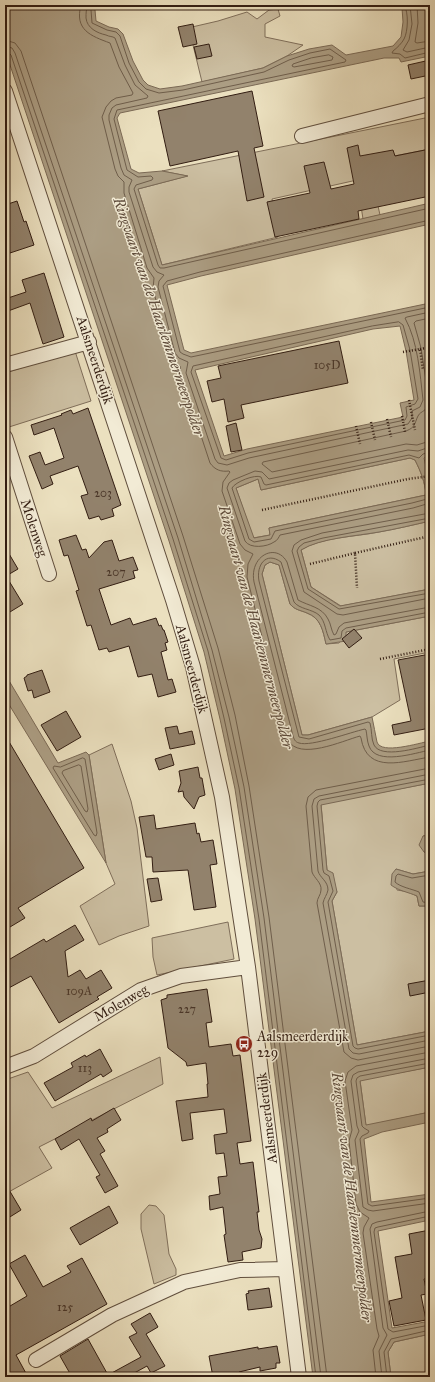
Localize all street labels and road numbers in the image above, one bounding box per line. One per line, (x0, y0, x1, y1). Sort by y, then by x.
street label: Aalsmeerderdijk (72, 313, 117, 407)
street label: Molenweg (17, 497, 51, 559)
street label: Aalsmeerderdijk (172, 622, 212, 716)
street label: Molenweg (91, 980, 152, 1025)
street label: Aalsmeerderdijk (253, 1071, 281, 1165)

